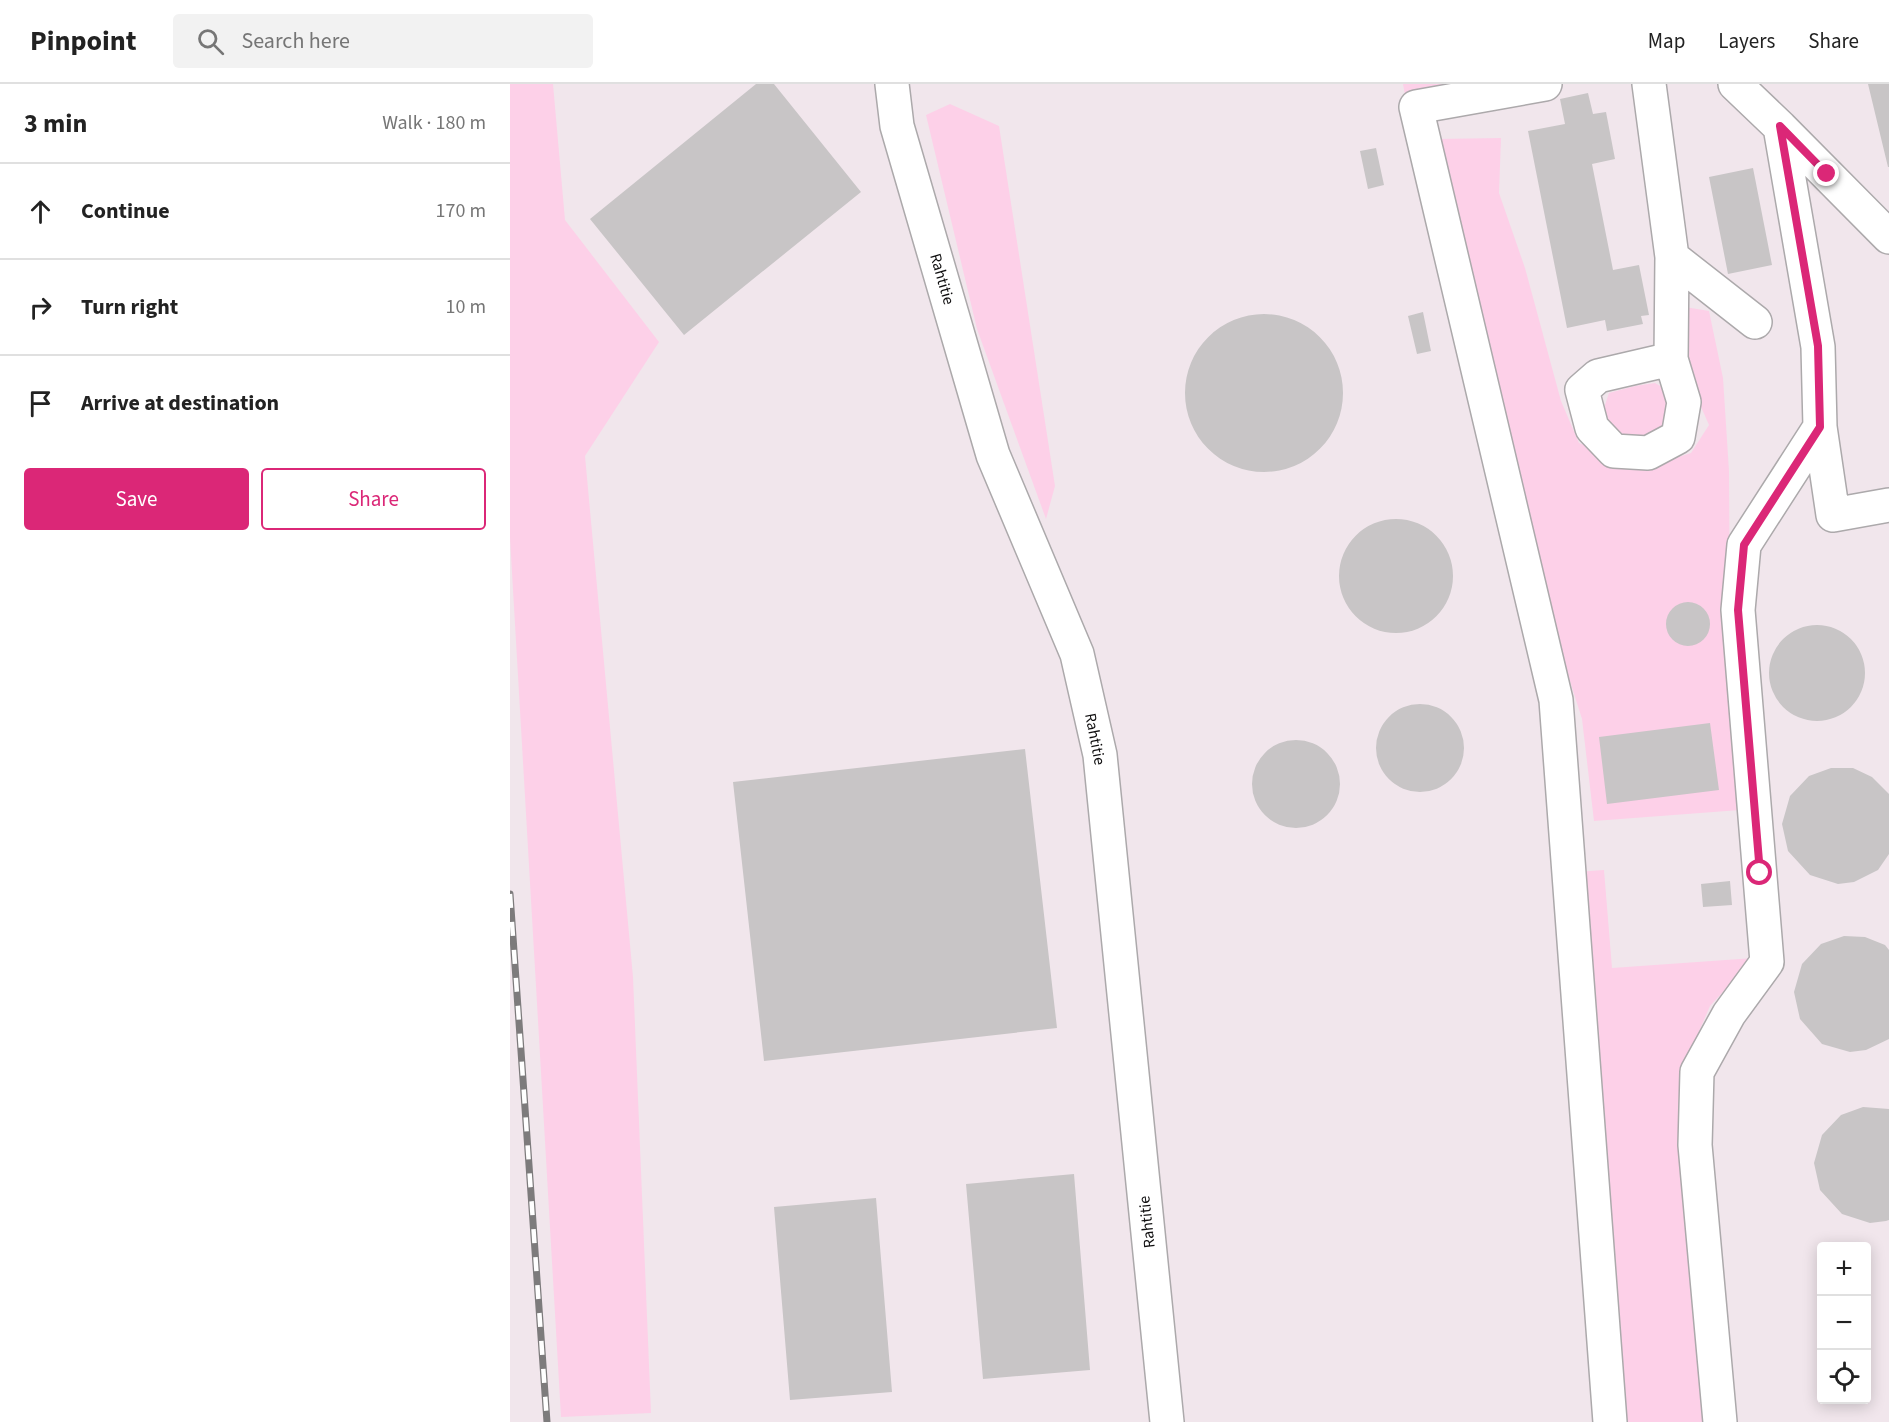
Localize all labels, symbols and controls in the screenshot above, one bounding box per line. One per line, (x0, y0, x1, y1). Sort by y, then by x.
search box (173, 14, 593, 68)
text: Pinpoint (30, 21, 137, 61)
icon: search (194, 25, 227, 58)
text: Search here (242, 25, 350, 57)
text: Map (1648, 26, 1685, 56)
text: Layers (1718, 26, 1775, 56)
text: Share (1808, 26, 1859, 56)
text: 3 min (24, 105, 87, 142)
text: Walk · 180 m (382, 109, 486, 137)
route end (1813, 160, 1839, 186)
icon: ahead (24, 195, 57, 228)
text: Continue (81, 195, 170, 227)
text: 170 m (436, 197, 486, 225)
street label: Rahtitie (924, 251, 960, 307)
icon: right (24, 291, 57, 324)
text: Turn right (81, 291, 178, 323)
text: 10 m (446, 293, 486, 321)
icon: arrive (24, 387, 57, 420)
text: Arrive at destination (81, 387, 279, 419)
button: Save (24, 468, 249, 530)
button: Share (261, 468, 486, 530)
street label: Rahtitie (1079, 711, 1111, 767)
route start (1746, 859, 1772, 885)
street label: Rahtitie (1133, 1195, 1161, 1249)
map controls (1817, 1242, 1871, 1404)
button: + (1817, 1242, 1871, 1296)
button: − (1817, 1296, 1871, 1350)
button: locate (1817, 1350, 1871, 1404)

